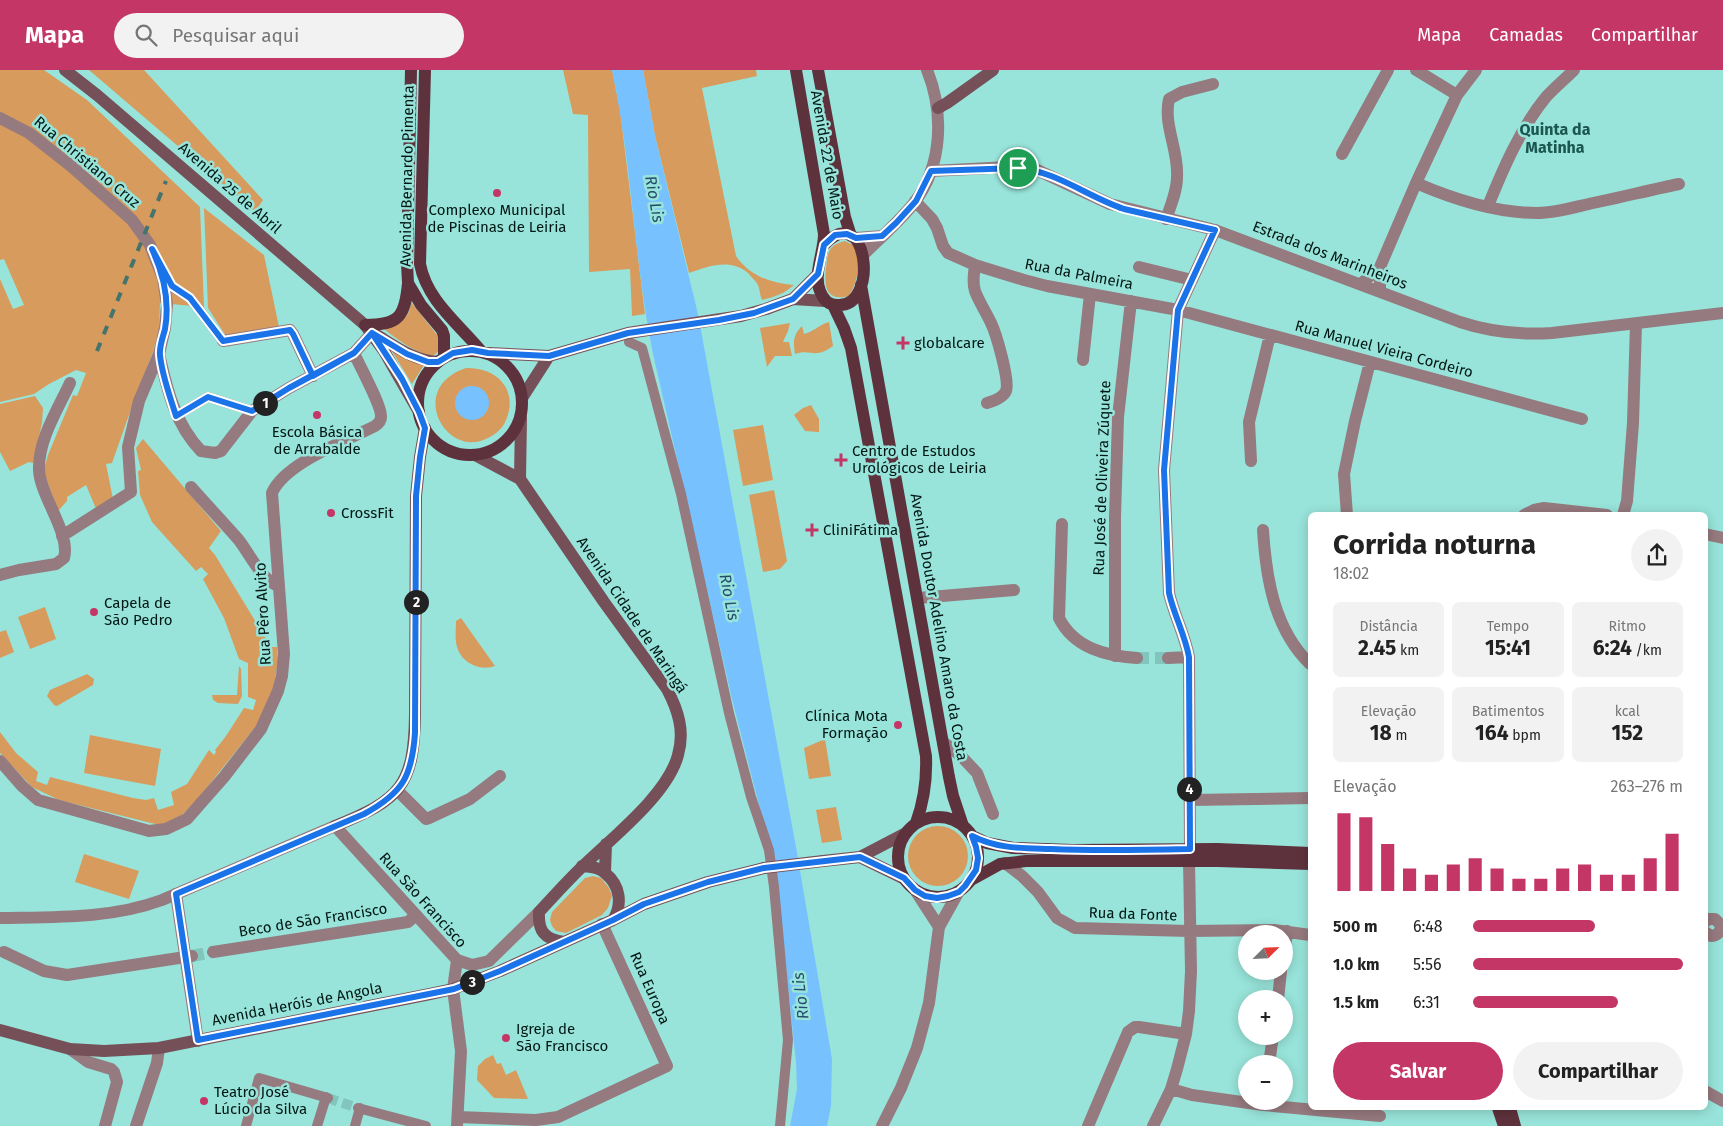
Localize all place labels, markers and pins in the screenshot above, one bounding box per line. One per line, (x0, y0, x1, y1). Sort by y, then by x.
pin (997, 147, 1039, 189)
marker: Complexo Municipal de Piscinas de Leiria (491, 187, 503, 199)
place label: Complexo Municipal de Piscinas de Leiria (427, 201, 567, 236)
place label: globalcare (914, 334, 985, 352)
marker: globalcare (896, 336, 910, 350)
pin: 1 (252, 390, 278, 416)
marker: Escola Básica de Arrabalde (311, 409, 323, 421)
place label: Escola Básica de Arrabalde (272, 423, 362, 458)
place label: Centro de Estudos Urológicos de Leiria (852, 442, 987, 477)
marker: Centro de Estudos Urológicos de Leiria (834, 453, 848, 467)
place label: CrossFit (341, 504, 394, 522)
marker: CrossFit (325, 507, 337, 519)
place label: CliniFátima (823, 521, 898, 539)
marker: CliniFátima (805, 523, 819, 537)
pin: 2 (404, 590, 428, 614)
place label: Capela de São Pedro (104, 594, 173, 629)
marker: Capela de São Pedro (88, 606, 100, 618)
place label: Clínica Mota Formação (805, 707, 888, 742)
marker: Clínica Mota Formação (892, 719, 904, 731)
pin: 4 (1176, 776, 1202, 802)
pin: 3 (460, 970, 484, 994)
place label: Igreja de São Francisco (516, 1020, 608, 1055)
marker: Igreja de São Francisco (500, 1032, 512, 1044)
place label: Teatro José Lúcio da Silva (214, 1083, 307, 1118)
marker: Teatro José Lúcio da Silva (198, 1095, 210, 1107)

